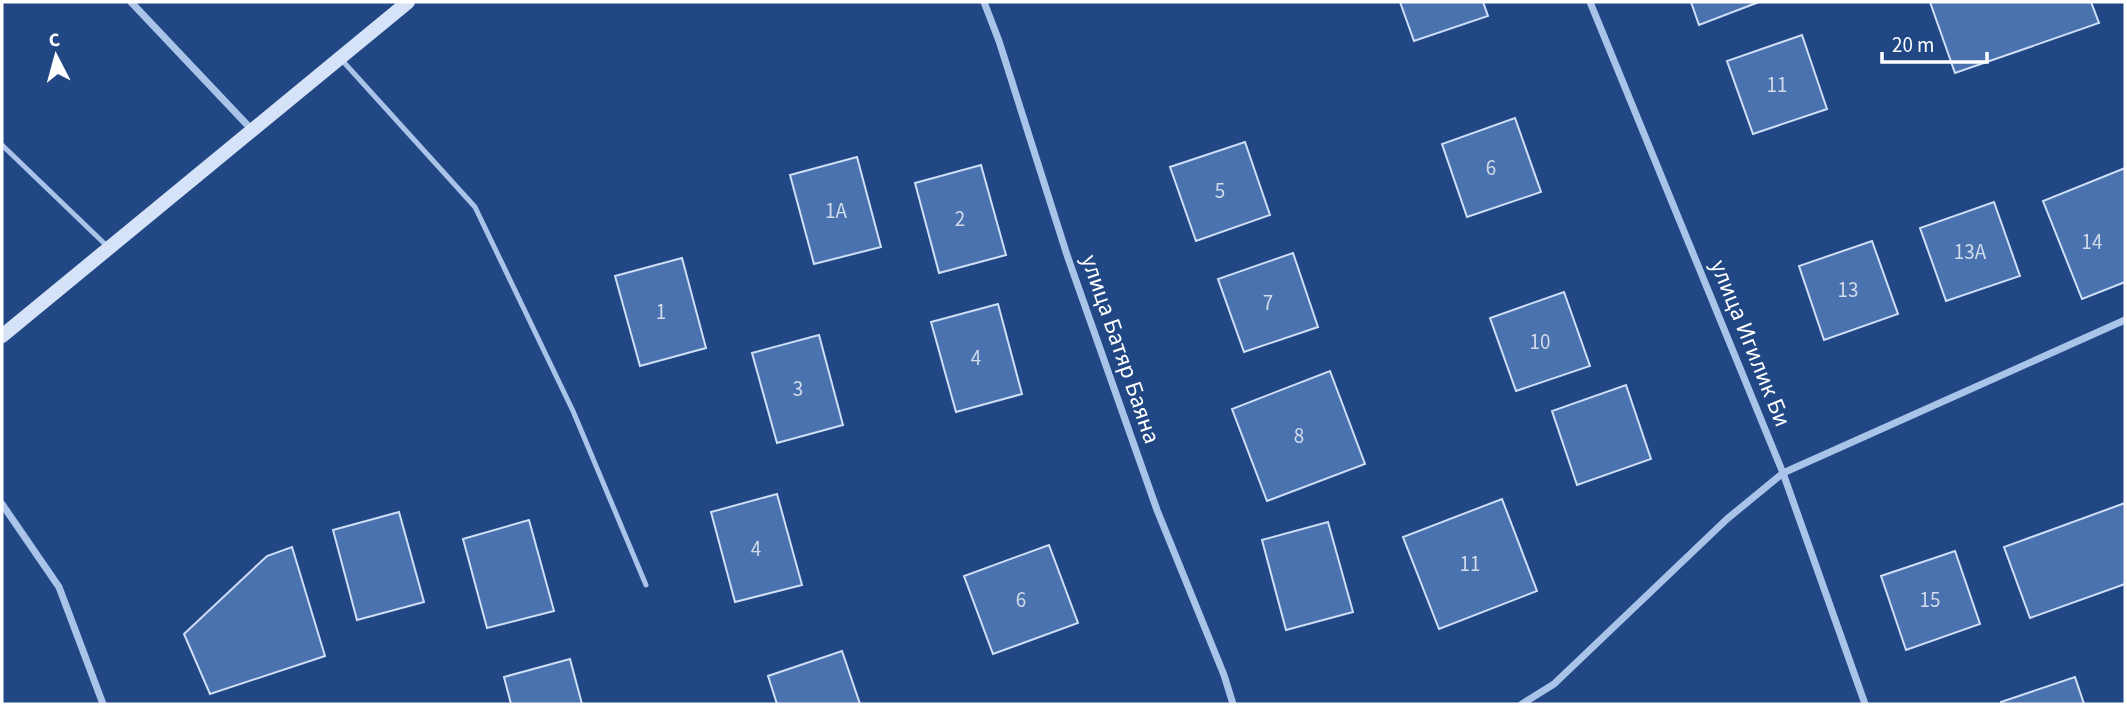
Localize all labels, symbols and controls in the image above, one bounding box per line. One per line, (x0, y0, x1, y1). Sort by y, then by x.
north arrow (21, 21, 91, 91)
scale bar (1882, 21, 1987, 65)
text: С (47, 27, 61, 55)
text: 20 m (1892, 30, 1934, 60)
house number: 11 (1767, 70, 1787, 100)
house number: 6 (1486, 153, 1496, 183)
house number: 5 (1215, 176, 1225, 206)
house number: 1А (825, 196, 847, 226)
house number: 2 (955, 204, 965, 234)
house number: 14 (2082, 227, 2102, 257)
house number: 13А (1954, 237, 1987, 267)
street label: улица Батяр Баяна (1072, 250, 1169, 448)
street label: улица Игилик Би (1701, 254, 1800, 432)
house number: 13 (1838, 275, 1858, 305)
house number: 7 (1263, 288, 1273, 318)
house number: 1 (656, 297, 666, 327)
house number: 10 (1530, 327, 1550, 357)
house number: 4 (971, 343, 981, 373)
house number: 3 (793, 374, 803, 404)
house number: 8 (1294, 421, 1304, 451)
house number: 4 (751, 534, 761, 564)
house number: 11 (1460, 549, 1480, 579)
house number: 6 (1016, 585, 1026, 615)
house number: 15 (1920, 585, 1940, 615)

